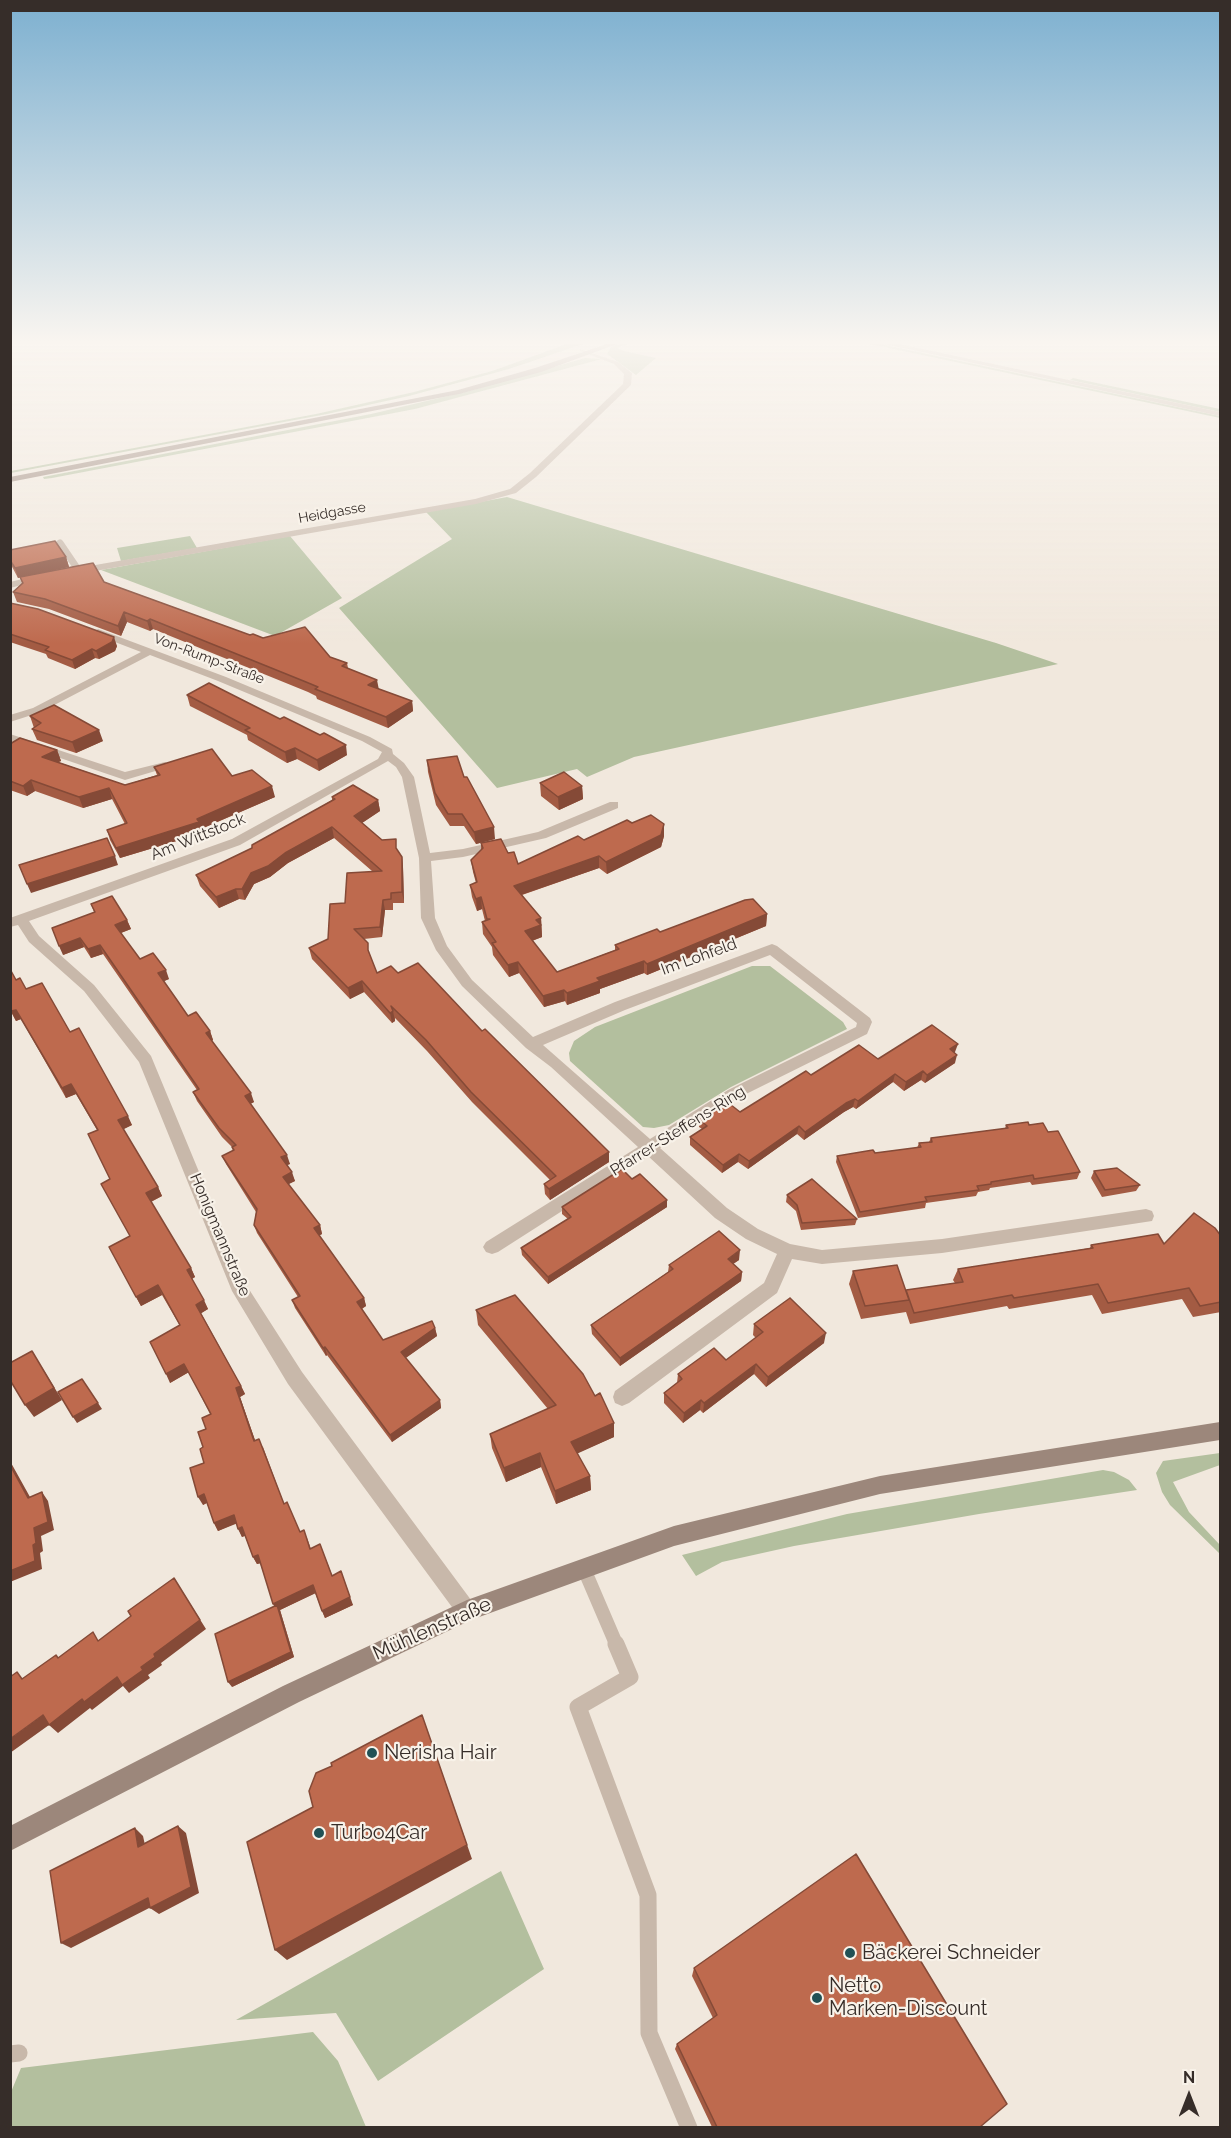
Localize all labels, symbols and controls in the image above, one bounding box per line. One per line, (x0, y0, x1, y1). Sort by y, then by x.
street label: Heidgasse (297, 499, 367, 527)
street label: Von-Rump-Straße (151, 630, 267, 688)
street label: Am Wittstock (148, 809, 248, 865)
street label: Im Lohfeld (658, 934, 740, 980)
street label: Pfarrer-Steffens-Ring (607, 1082, 749, 1180)
street label: Honigmannstraße (185, 1171, 255, 1299)
street label: Mühlenstraße (369, 1592, 495, 1666)
place label: Nerisha Hair (384, 1741, 497, 1765)
marker: Nerisha Hair (365, 1746, 379, 1760)
place label: Turbo4Car (331, 1821, 427, 1845)
marker: Turbo4Car (312, 1826, 326, 1840)
place label: Bäckerei Schneider (862, 1941, 1041, 1965)
marker: Bäckerei Schneider (843, 1946, 857, 1960)
place label: Netto Marken-Discount (829, 1974, 987, 2021)
marker: Netto Marken-Discount (810, 1991, 824, 2005)
north arrow (1159, 2066, 1219, 2126)
text: N (1183, 2068, 1195, 2087)

